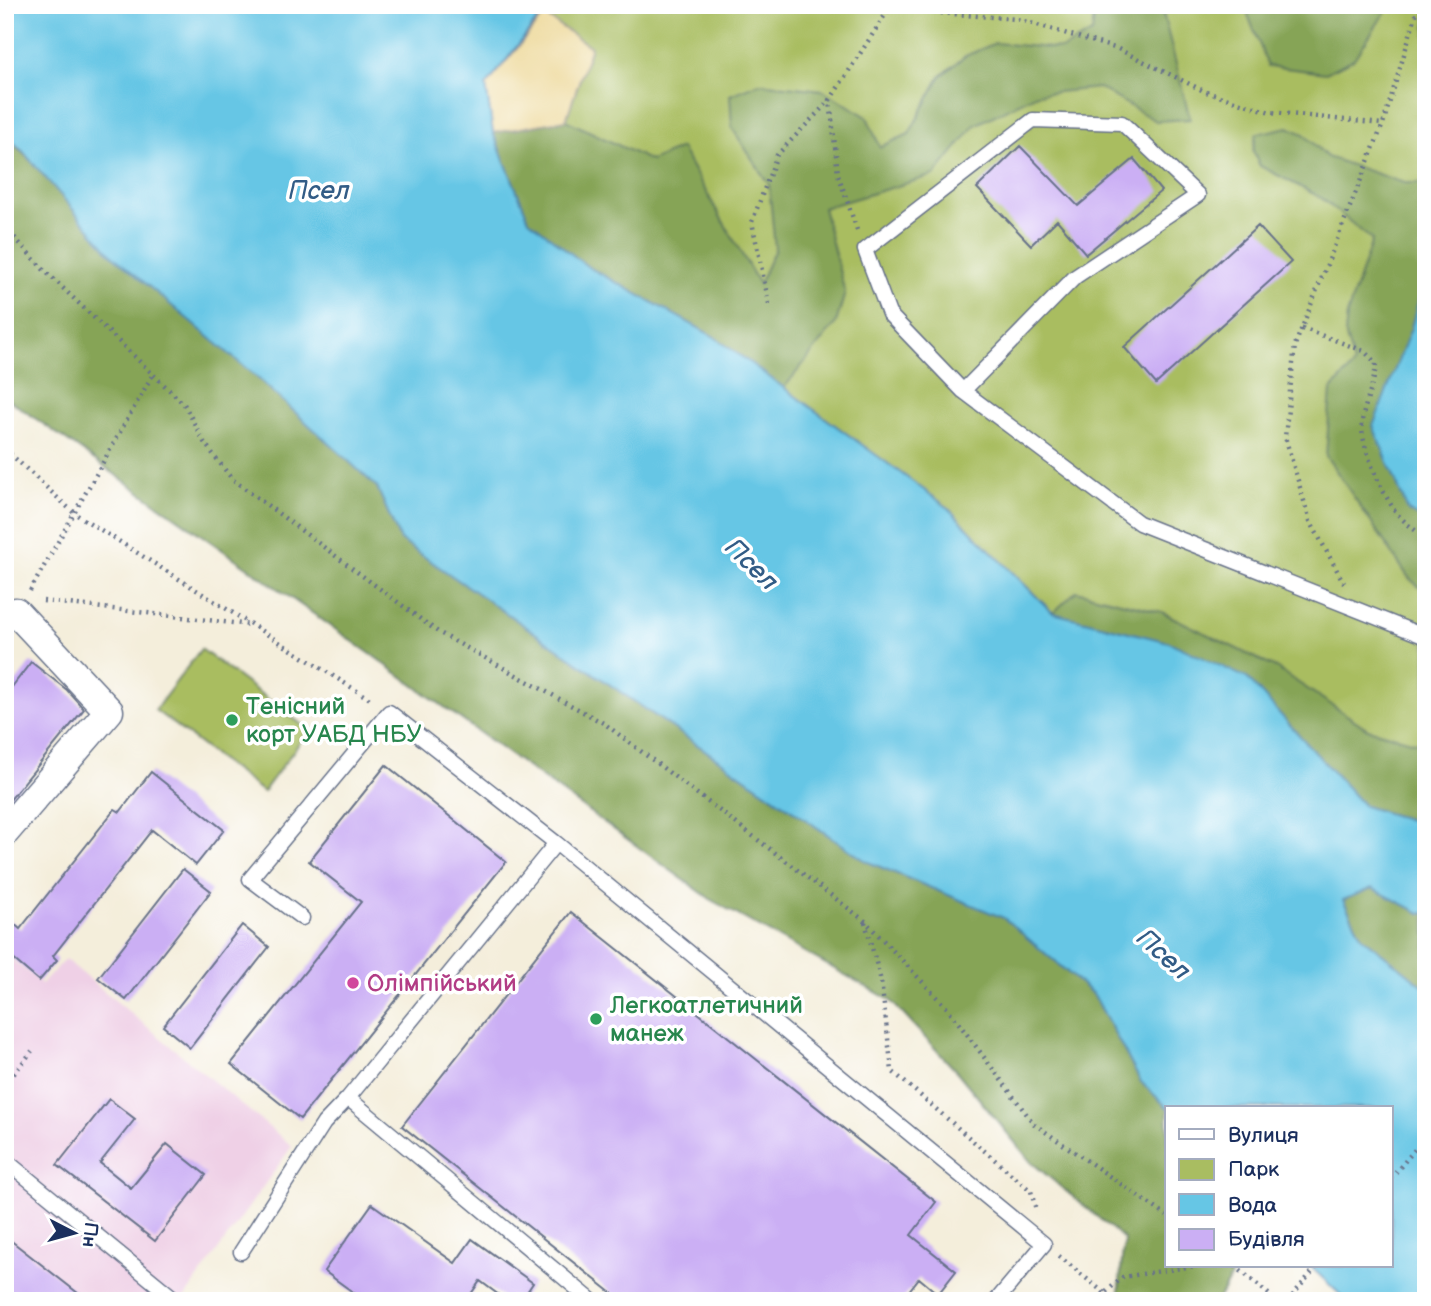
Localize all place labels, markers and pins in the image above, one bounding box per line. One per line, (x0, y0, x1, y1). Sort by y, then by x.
place label: Тенісний корт УАБД НБУ (246, 692, 422, 749)
marker: Тенісний корт УАБД НБУ (224, 712, 240, 728)
place label: Олімпійський (367, 969, 517, 998)
marker: Олімпійський (345, 975, 361, 991)
place label: Легкоатлетичний манеж (609, 991, 803, 1048)
marker: Легкоатлетичний манеж (588, 1011, 604, 1027)

